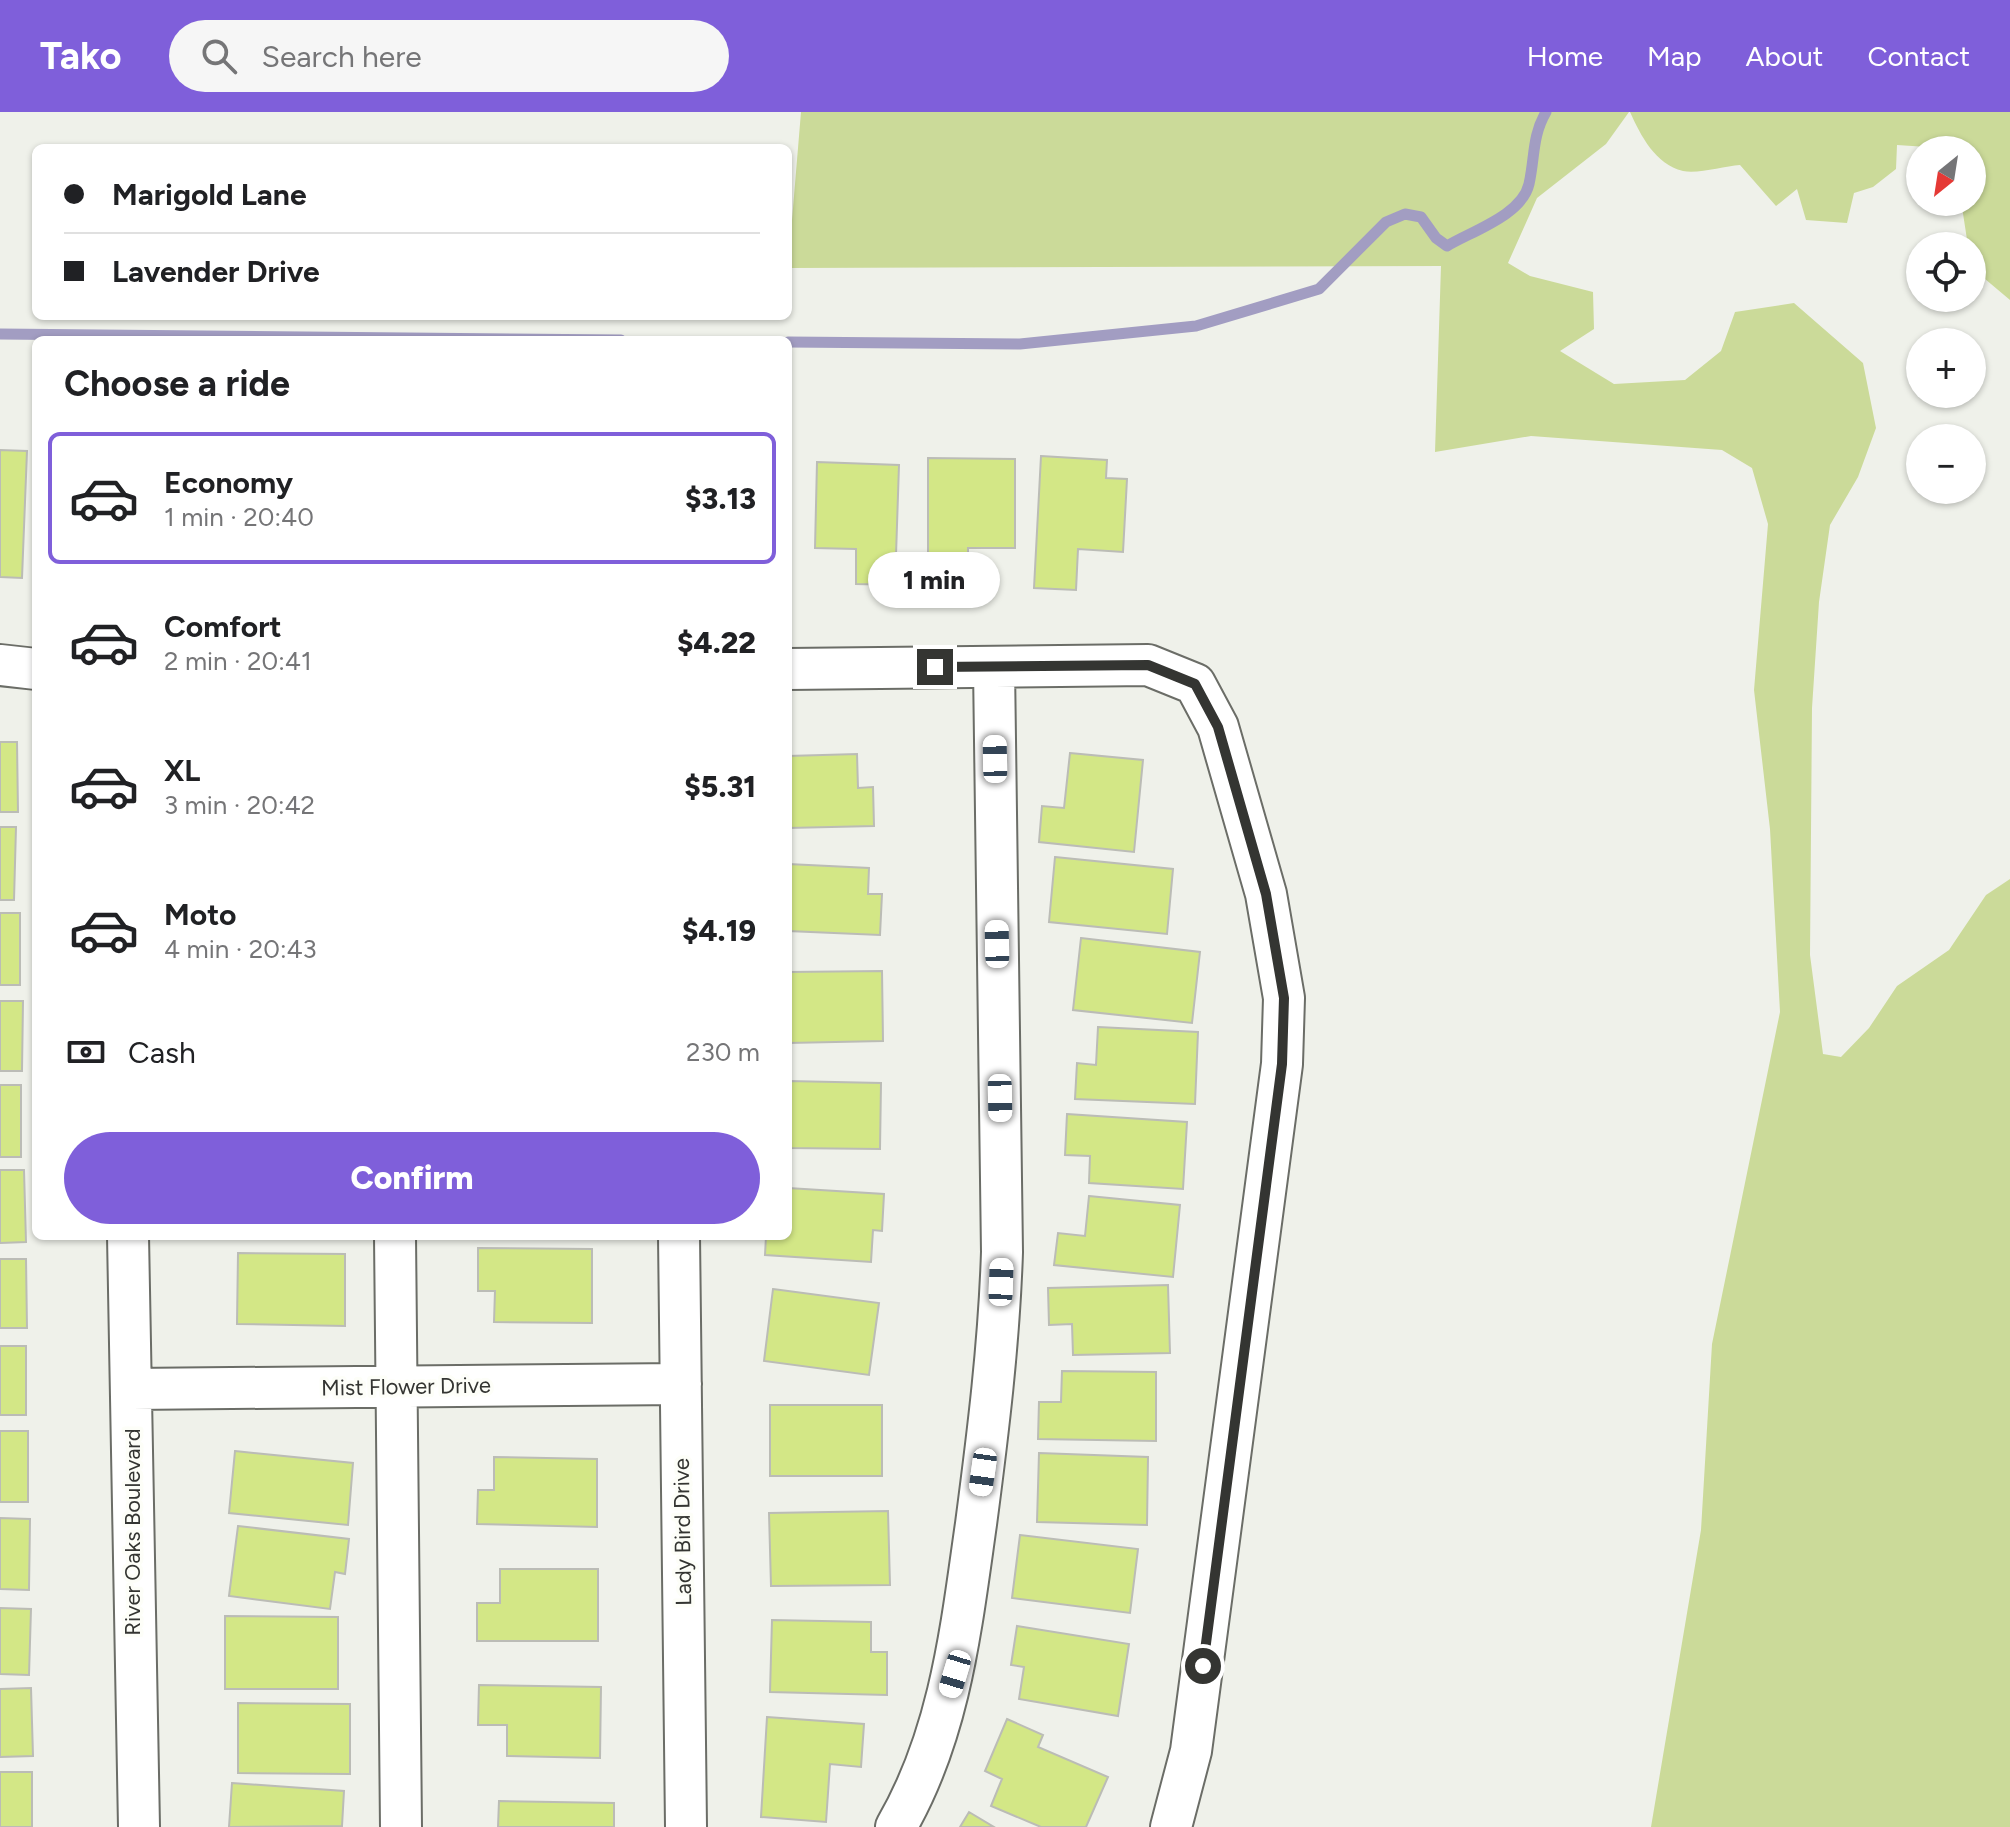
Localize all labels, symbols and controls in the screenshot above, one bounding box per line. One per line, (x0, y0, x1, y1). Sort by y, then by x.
search box (169, 20, 729, 92)
text: Tako (40, 33, 121, 79)
icon: search (197, 34, 241, 78)
text: Search here (261, 38, 422, 75)
text: Home (1527, 39, 1603, 73)
text: Map (1647, 39, 1702, 73)
text: About (1746, 39, 1823, 73)
text: Contact (1867, 39, 1970, 73)
north arrow (1906, 136, 1986, 216)
map controls (1906, 136, 1986, 504)
text: Marigold Lane (112, 176, 307, 213)
button: locate (1906, 232, 1986, 312)
text: Lavender Drive (112, 253, 320, 290)
button: + (1906, 328, 1986, 408)
text: Choose a ride (64, 362, 290, 405)
button: − (1906, 424, 1986, 504)
icon: car (68, 462, 140, 534)
text: Economy (164, 464, 293, 501)
text: $3.13 (685, 480, 756, 517)
text: 1 min · 20:40 (164, 501, 314, 533)
callout: 1 min (869, 551, 1001, 607)
text: 1 min (903, 564, 965, 596)
icon: car (68, 606, 140, 678)
text: Comfort (164, 608, 282, 645)
text: $4.22 (677, 624, 756, 661)
text: 2 min · 20:41 (164, 645, 312, 677)
route end (917, 649, 953, 685)
car (983, 735, 1007, 783)
icon: car (68, 750, 140, 822)
text: XL (164, 752, 200, 789)
text: $5.31 (684, 768, 756, 805)
text: 3 min · 20:42 (164, 789, 315, 821)
icon: car (68, 894, 140, 966)
text: Moto (164, 896, 236, 933)
text: $4.19 (682, 912, 756, 949)
car (985, 920, 1009, 968)
text: 4 min · 20:43 (164, 933, 317, 965)
icon: cash (64, 1030, 108, 1074)
text: Cash (128, 1034, 196, 1071)
text: 230 m (686, 1036, 760, 1068)
car (988, 1074, 1012, 1122)
button: Confirm (64, 1132, 760, 1224)
car (988, 1258, 1014, 1306)
street label: Mist Flower Drive (321, 1372, 491, 1401)
street label: River Oaks Boulevard (119, 1428, 146, 1636)
car (968, 1447, 998, 1497)
street label: Lady Bird Drive (668, 1458, 697, 1606)
car (937, 1648, 973, 1700)
route start (1185, 1648, 1221, 1684)

